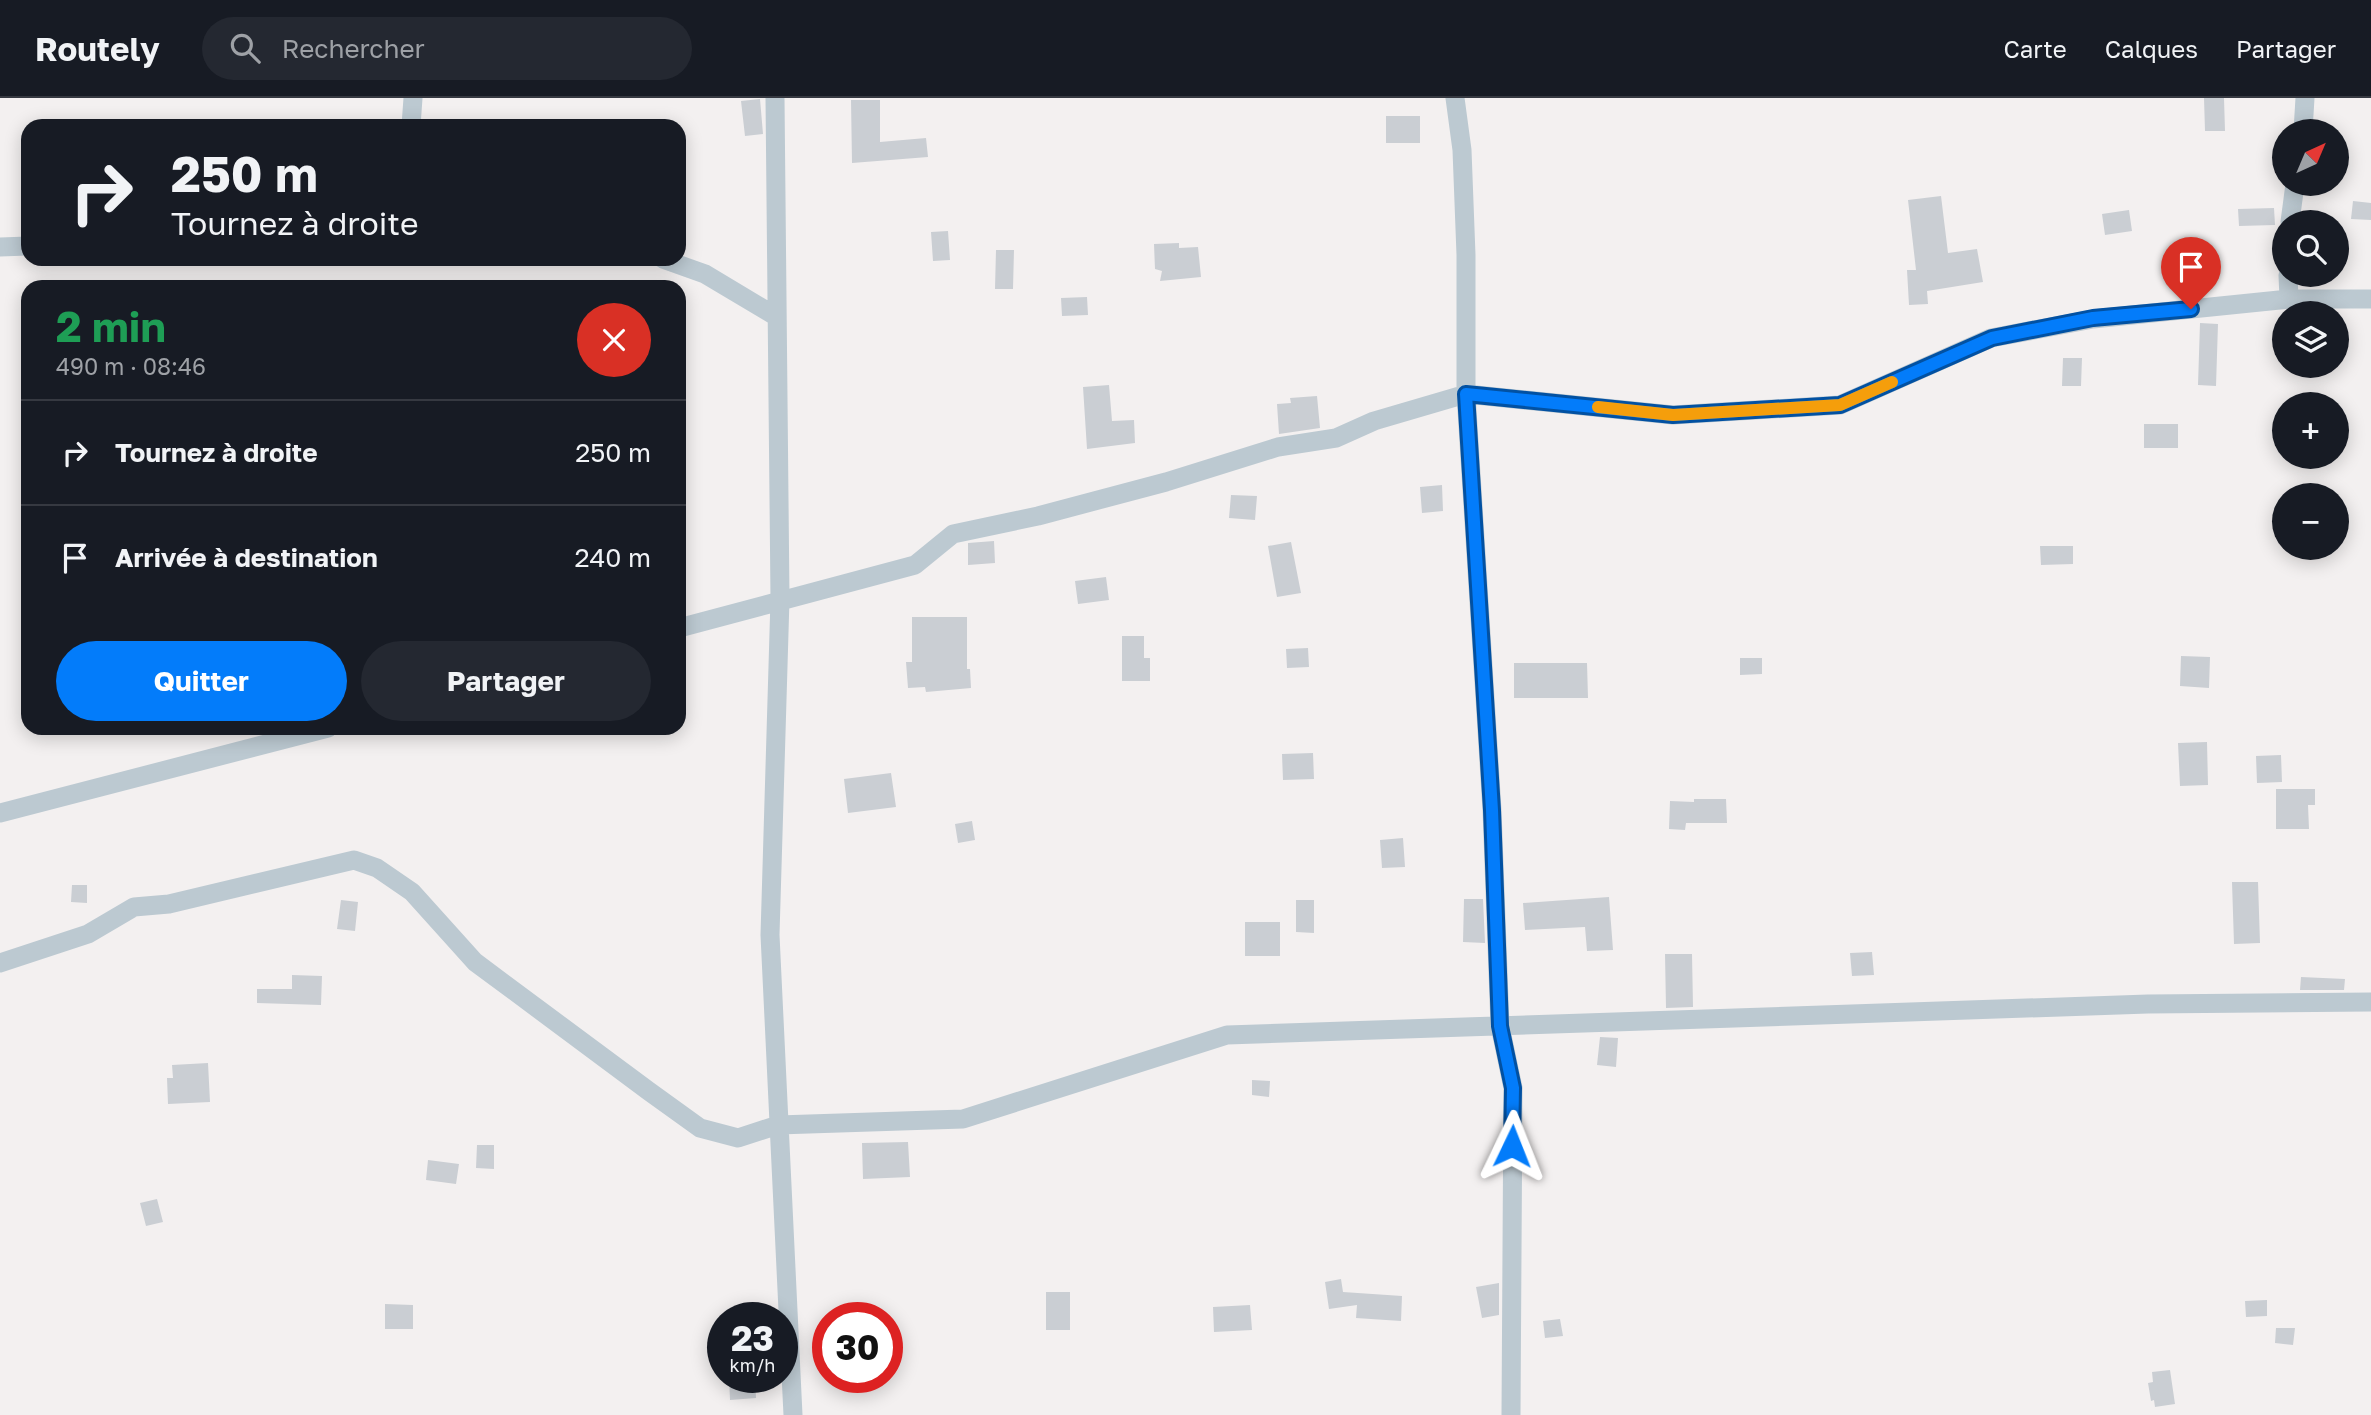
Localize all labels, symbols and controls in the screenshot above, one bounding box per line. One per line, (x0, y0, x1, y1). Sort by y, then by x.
search box (202, 17, 692, 80)
text: Routely (35, 29, 160, 68)
icon: search (226, 29, 264, 67)
text: Rechercher (282, 33, 425, 64)
text: Carte (2003, 34, 2067, 63)
text: Calques (2105, 34, 2198, 63)
text: Partager (2236, 34, 2336, 63)
north arrow (2272, 119, 2348, 196)
map controls (2272, 119, 2349, 560)
text: 250 m (171, 144, 318, 203)
icon: right (56, 147, 147, 238)
text: Tournez à droite (171, 204, 419, 242)
button: search (2272, 210, 2349, 287)
pin (2161, 237, 2221, 309)
icon: arrive (2172, 248, 2210, 286)
text: 2 min (56, 301, 166, 351)
button: layers (2272, 301, 2349, 378)
button: close (577, 303, 651, 377)
text: 490 m · 08:46 (56, 352, 206, 380)
button: + (2272, 392, 2349, 469)
icon: right (56, 434, 94, 472)
text: Tournez à droite (115, 437, 318, 468)
text: 250 m (575, 437, 651, 468)
button: − (2272, 483, 2349, 560)
icon: arrive (56, 539, 94, 577)
text: Arrivée à destination (115, 542, 378, 573)
text: 240 m (574, 542, 651, 573)
button: Quitter (56, 641, 347, 721)
button: Partager (361, 641, 651, 721)
position arrow (1475, 1109, 1549, 1183)
speed limit sign: 30 (812, 1302, 903, 1393)
text: 23 (731, 1317, 774, 1359)
text: km/h (730, 1354, 775, 1376)

